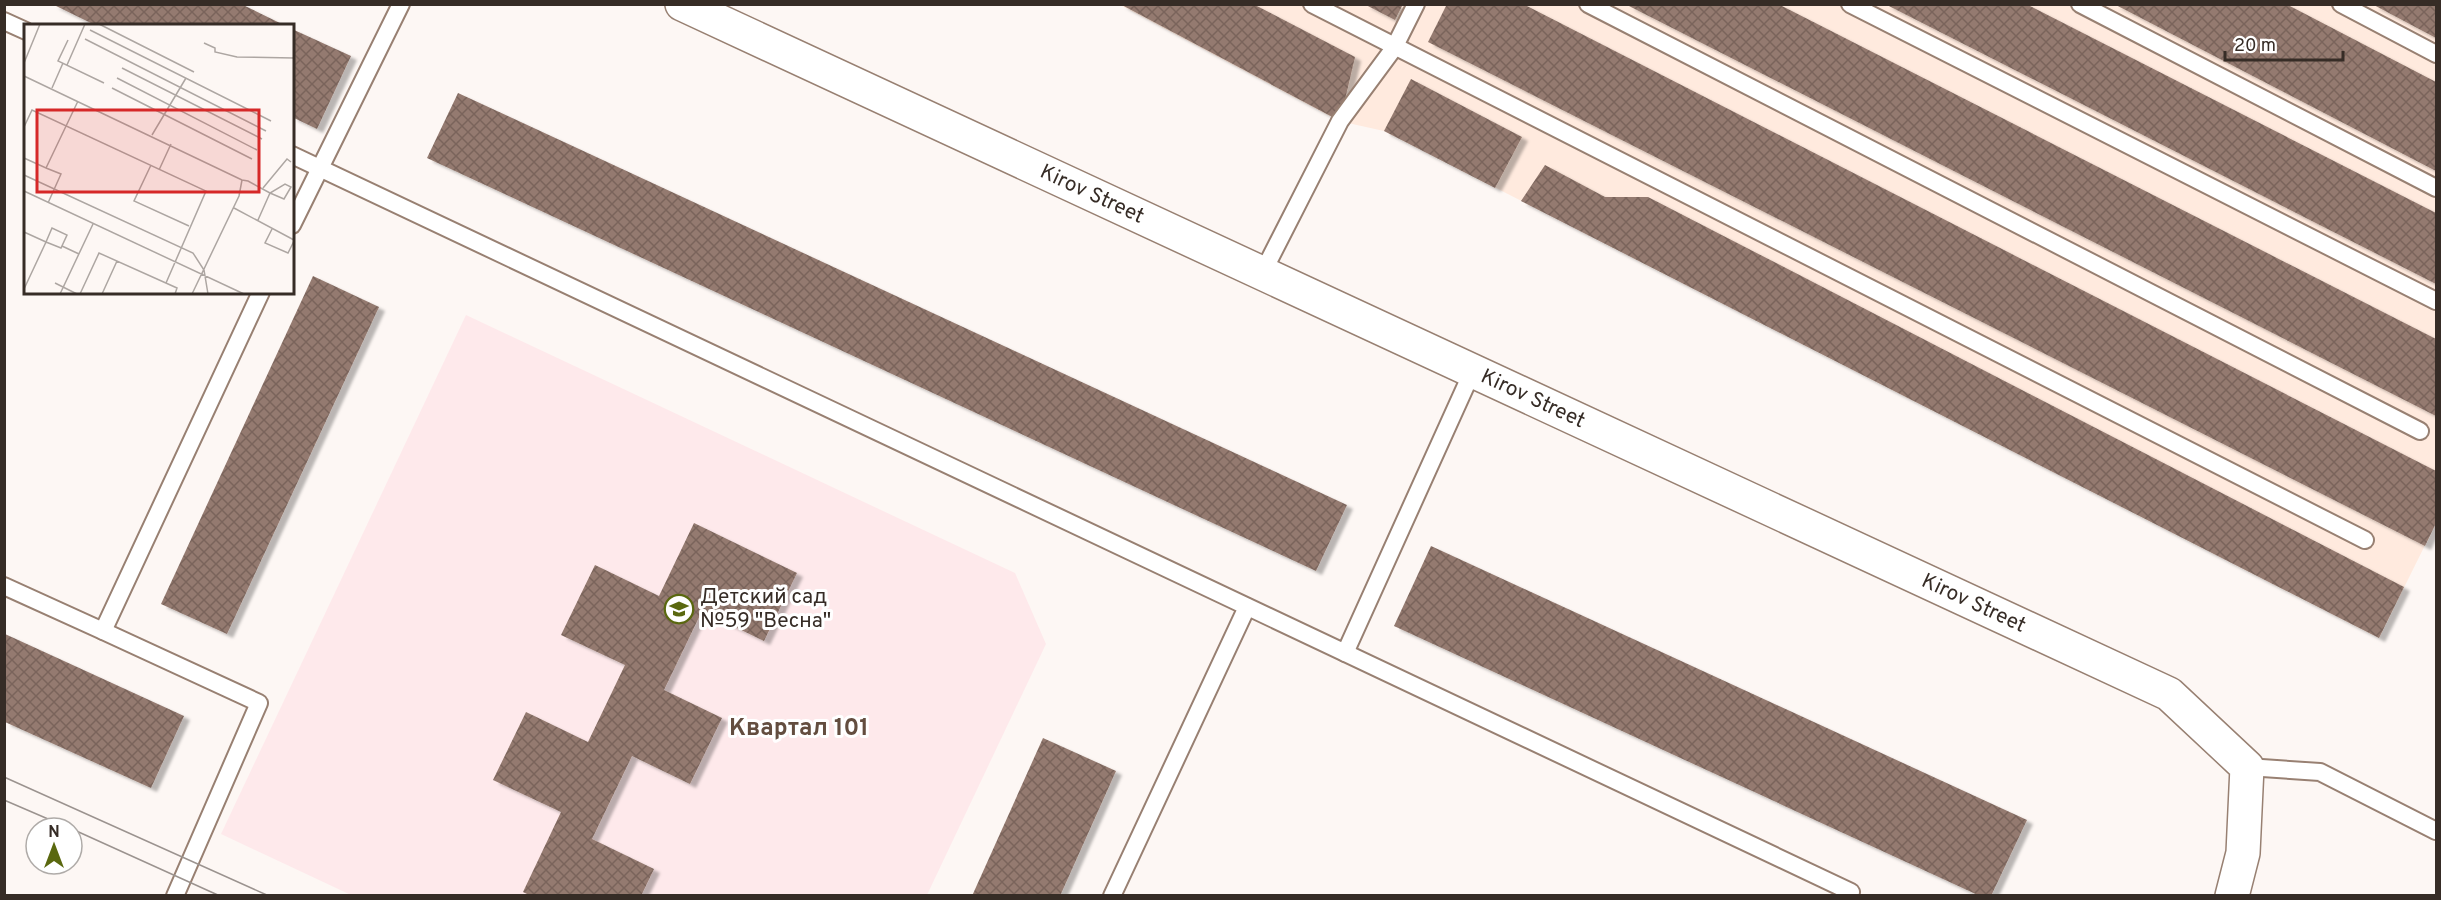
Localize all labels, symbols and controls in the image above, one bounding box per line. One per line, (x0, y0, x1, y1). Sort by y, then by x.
inset map (24, 24, 294, 294)
scale bar (2225, 24, 2344, 62)
text: 20 m (2234, 35, 2276, 58)
street label: Kirov Street (1035, 158, 1149, 230)
street label: Kirov Street (1476, 363, 1589, 435)
street label: Kirov Street (1917, 568, 2030, 639)
place label: Детский сад №59 "Весна" (700, 584, 831, 635)
school or university icon: Детский сад №59 "Весна" (663, 593, 695, 625)
district label: Квартал 101 (729, 714, 869, 744)
north arrow (24, 816, 84, 876)
text: N (48, 823, 60, 843)

